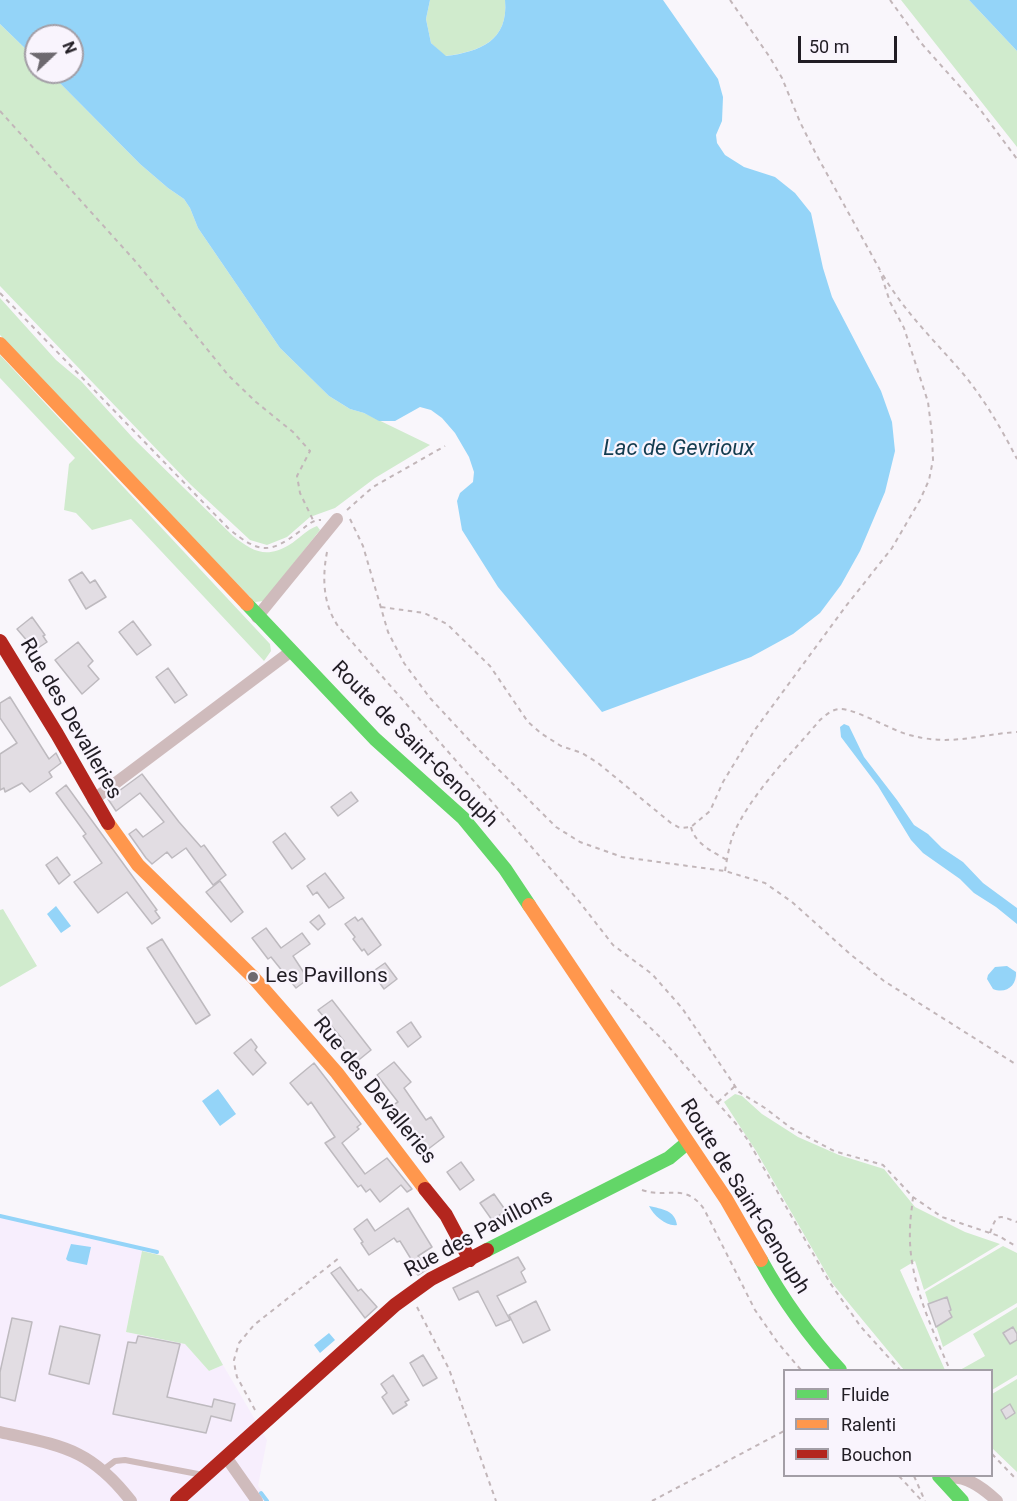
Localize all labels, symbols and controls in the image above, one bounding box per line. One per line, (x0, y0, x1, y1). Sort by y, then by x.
north arrow (24, 24, 84, 84)
scale bar (801, 24, 900, 62)
text: 50 m (809, 36, 849, 57)
text: N (58, 39, 80, 57)
water label: Lac de Gevrioux (603, 436, 755, 462)
street label: Rue des Devalleries (14, 634, 126, 804)
street label: Route de Saint-Genouph (326, 657, 502, 833)
place label: Les Pavillons (265, 964, 388, 990)
marker: Les Pavillons (246, 970, 260, 984)
street label: Rue des Devalleries (307, 1012, 441, 1170)
street label: Route de Saint-Genouph (674, 1095, 814, 1299)
street label: Rue des Pavillons (401, 1184, 557, 1284)
legend (783, 1369, 993, 1477)
text: Fluide (841, 1384, 889, 1405)
text: Ralenti (841, 1414, 896, 1435)
text: Bouchon (841, 1444, 912, 1465)

